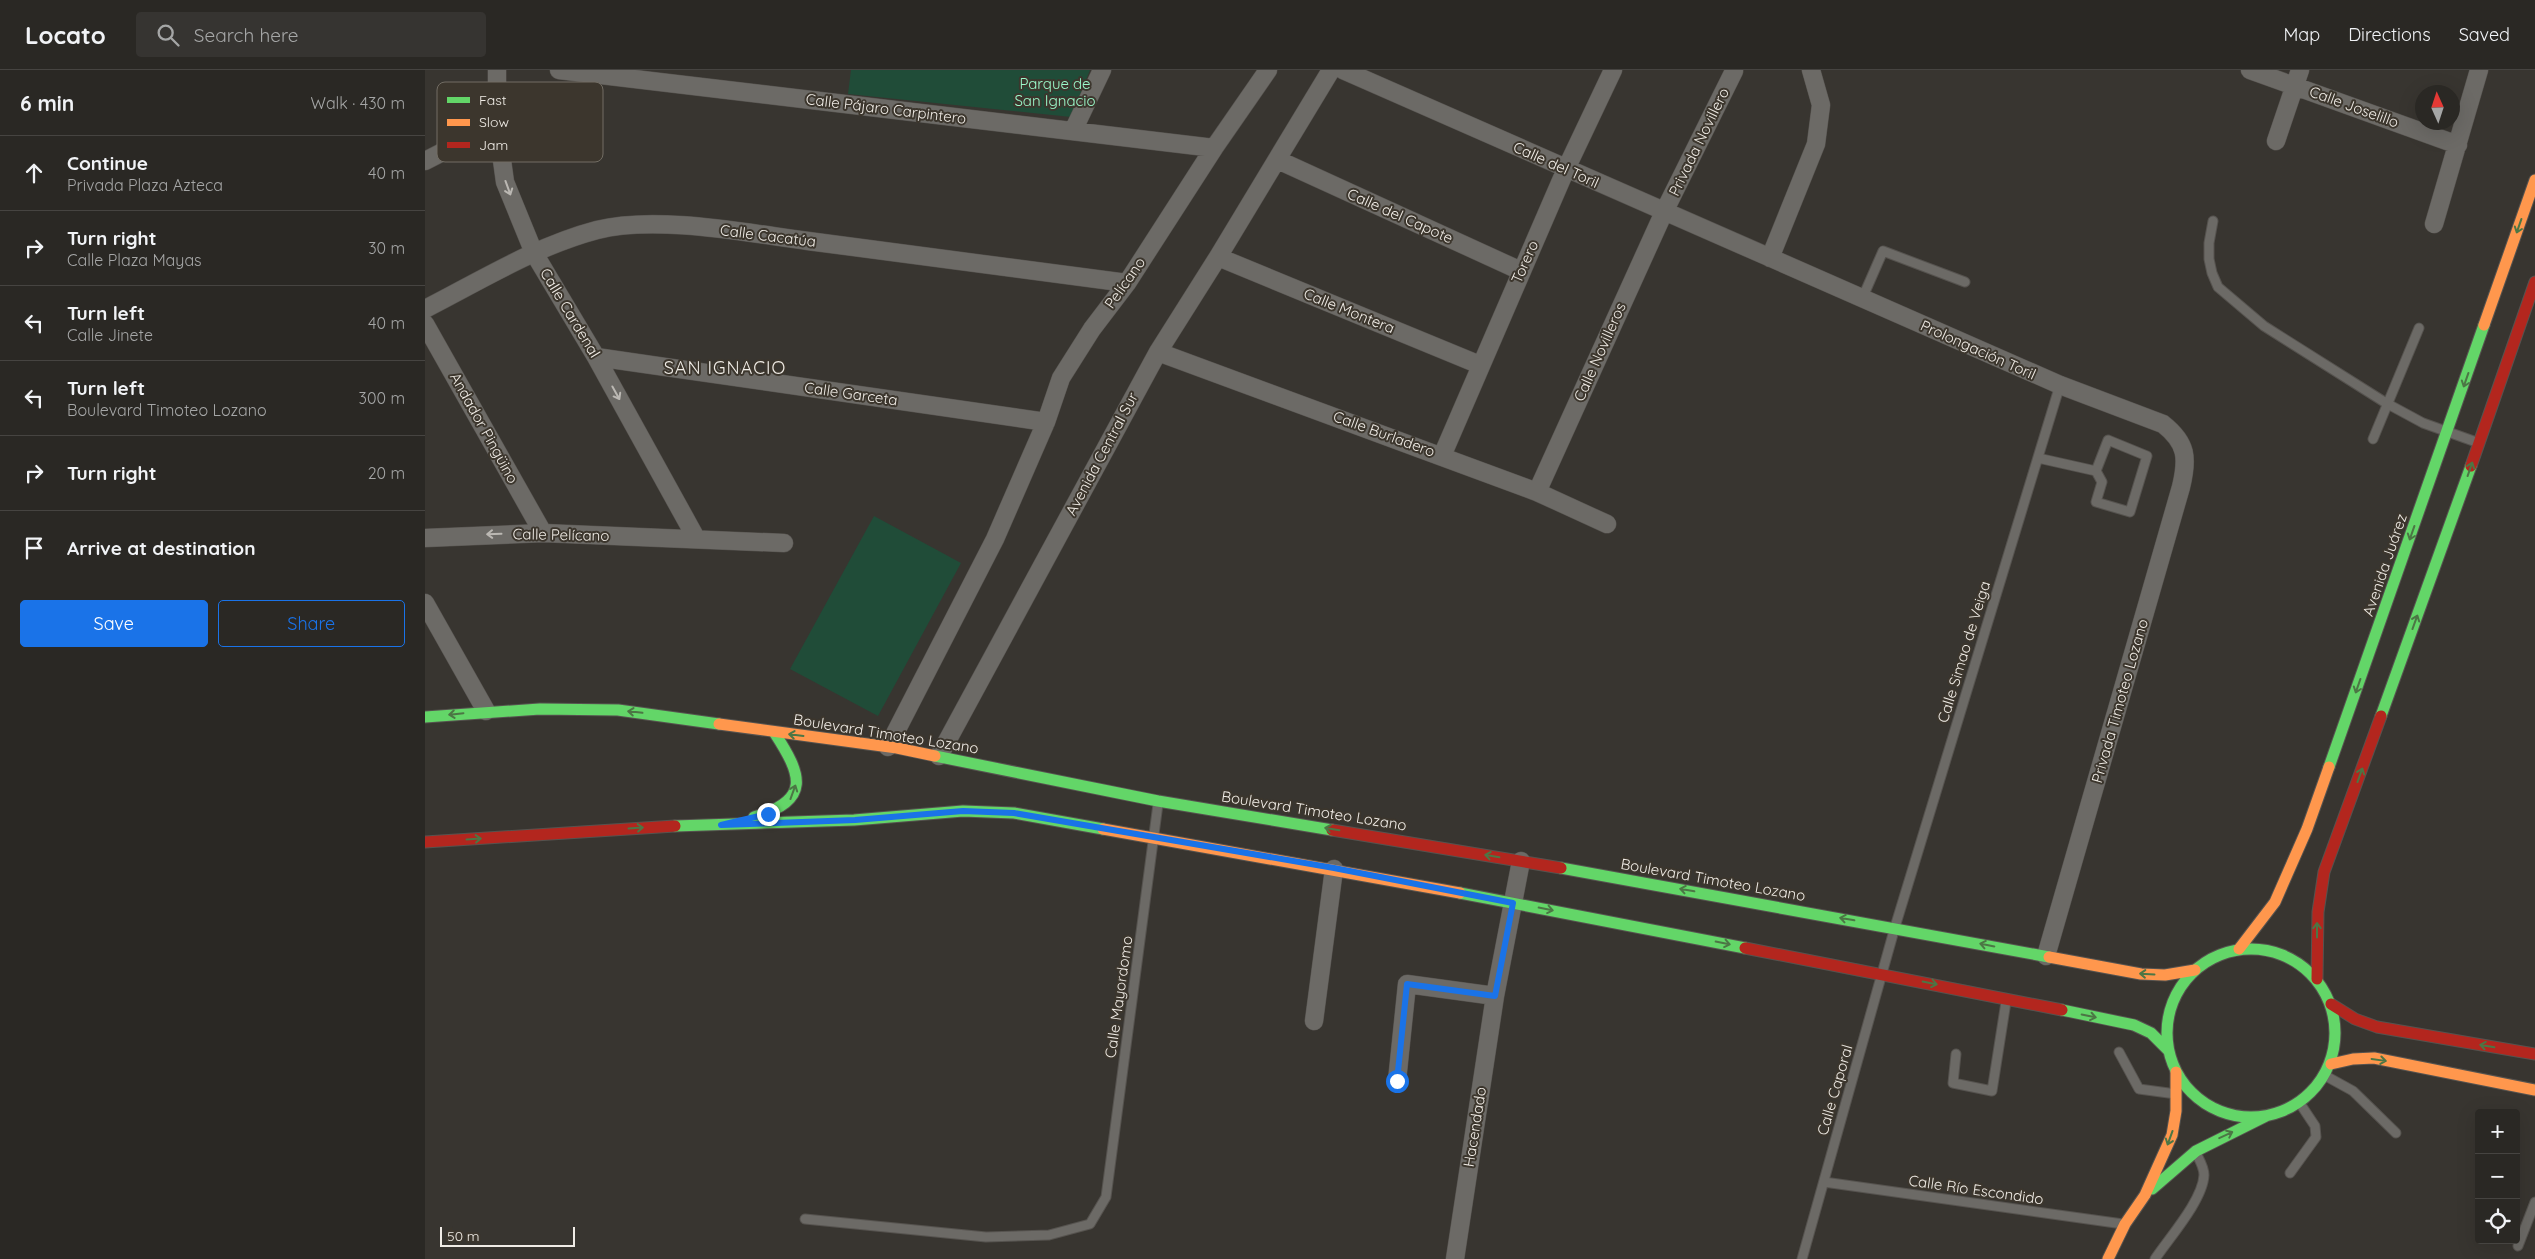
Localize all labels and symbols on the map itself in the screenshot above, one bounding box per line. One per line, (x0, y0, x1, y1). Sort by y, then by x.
park label: Parque de San Ignacio (1014, 74, 1096, 110)
legend (437, 82, 603, 162)
street label: Calle Joselillo (2307, 82, 2402, 132)
street label: Privada Novillero (1664, 85, 1733, 199)
north arrow (2415, 85, 2460, 130)
street label: Calle Pájaro Carpintero (805, 89, 967, 128)
text: Fast (479, 91, 507, 109)
text: Slow (479, 113, 509, 131)
text: Jam (479, 136, 508, 154)
street label: Calle del Toril (1510, 137, 1602, 192)
one-way arrow (504, 179, 513, 195)
street label: Calle del Capote (1344, 184, 1456, 247)
one-way arrow (2514, 218, 2523, 234)
street label: Calle Cacatúa (719, 220, 817, 251)
street label: Torero (1507, 237, 1542, 286)
street label: Pelícano (1100, 253, 1149, 312)
street label: Calle Cardenal (536, 264, 605, 361)
street label: Calle Montera (1301, 284, 1397, 337)
street label: Calle Novilleros (1569, 300, 1630, 404)
street label: Prolongación Toril (1918, 316, 2039, 384)
district label: SAN IGNACIO (664, 356, 786, 379)
street label: Andador Pingüino (446, 369, 523, 487)
one-way arrow (2461, 372, 2470, 387)
street label: Calle Garceta (803, 378, 899, 409)
one-way arrow (611, 385, 621, 400)
street label: Avenida Central Sur (1061, 389, 1142, 519)
street label: Calle Burladero (1331, 406, 1438, 461)
one-way arrow (2466, 462, 2475, 477)
street label: Avenida Juárez (2358, 511, 2411, 619)
street label: Calle Pelícano (512, 524, 610, 545)
one-way arrow (2407, 525, 2416, 540)
one-way arrow (486, 530, 502, 539)
street label: Calle Simao de Veiga (1933, 579, 1994, 725)
one-way arrow (2411, 615, 2420, 630)
street label: Privada Timoteo Lozano (2087, 617, 2152, 785)
one-way arrow (2353, 678, 2362, 694)
one-way arrow (628, 707, 644, 717)
one-way arrow (448, 709, 464, 718)
street label: Boulevard Timoteo Lozano (792, 709, 980, 758)
one-way arrow (788, 730, 804, 740)
one-way arrow (2356, 767, 2365, 783)
one-way arrow (789, 785, 798, 800)
street label: Boulevard Timoteo Lozano (1220, 786, 1408, 835)
route end (757, 803, 780, 826)
one-way arrow (628, 824, 644, 833)
one-way arrow (1324, 824, 1340, 834)
one-way arrow (465, 834, 481, 843)
one-way arrow (1485, 850, 1501, 860)
street label: Boulevard Timoteo Lozano (1619, 854, 1807, 905)
one-way arrow (1679, 885, 1695, 895)
one-way arrow (1538, 905, 1554, 915)
one-way arrow (1839, 913, 1855, 923)
one-way arrow (2312, 922, 2322, 938)
street label: Calle Mayordomo (1101, 934, 1137, 1059)
one-way arrow (1715, 939, 1731, 948)
one-way arrow (1979, 940, 1995, 949)
one-way arrow (2139, 970, 2155, 979)
one-way arrow (1921, 979, 1937, 989)
one-way arrow (2081, 1011, 2097, 1021)
one-way arrow (2479, 1040, 2495, 1050)
street label: Calle Caporal (1813, 1042, 1857, 1137)
one-way arrow (2370, 1055, 2386, 1065)
route start (1386, 1070, 1409, 1093)
street label: Hacendado (1459, 1085, 1490, 1168)
one-way arrow (2165, 1130, 2174, 1145)
one-way arrow (2218, 1130, 2233, 1139)
street label: Calle Río Escondido (1907, 1171, 2045, 1208)
scale bar (440, 1224, 575, 1247)

